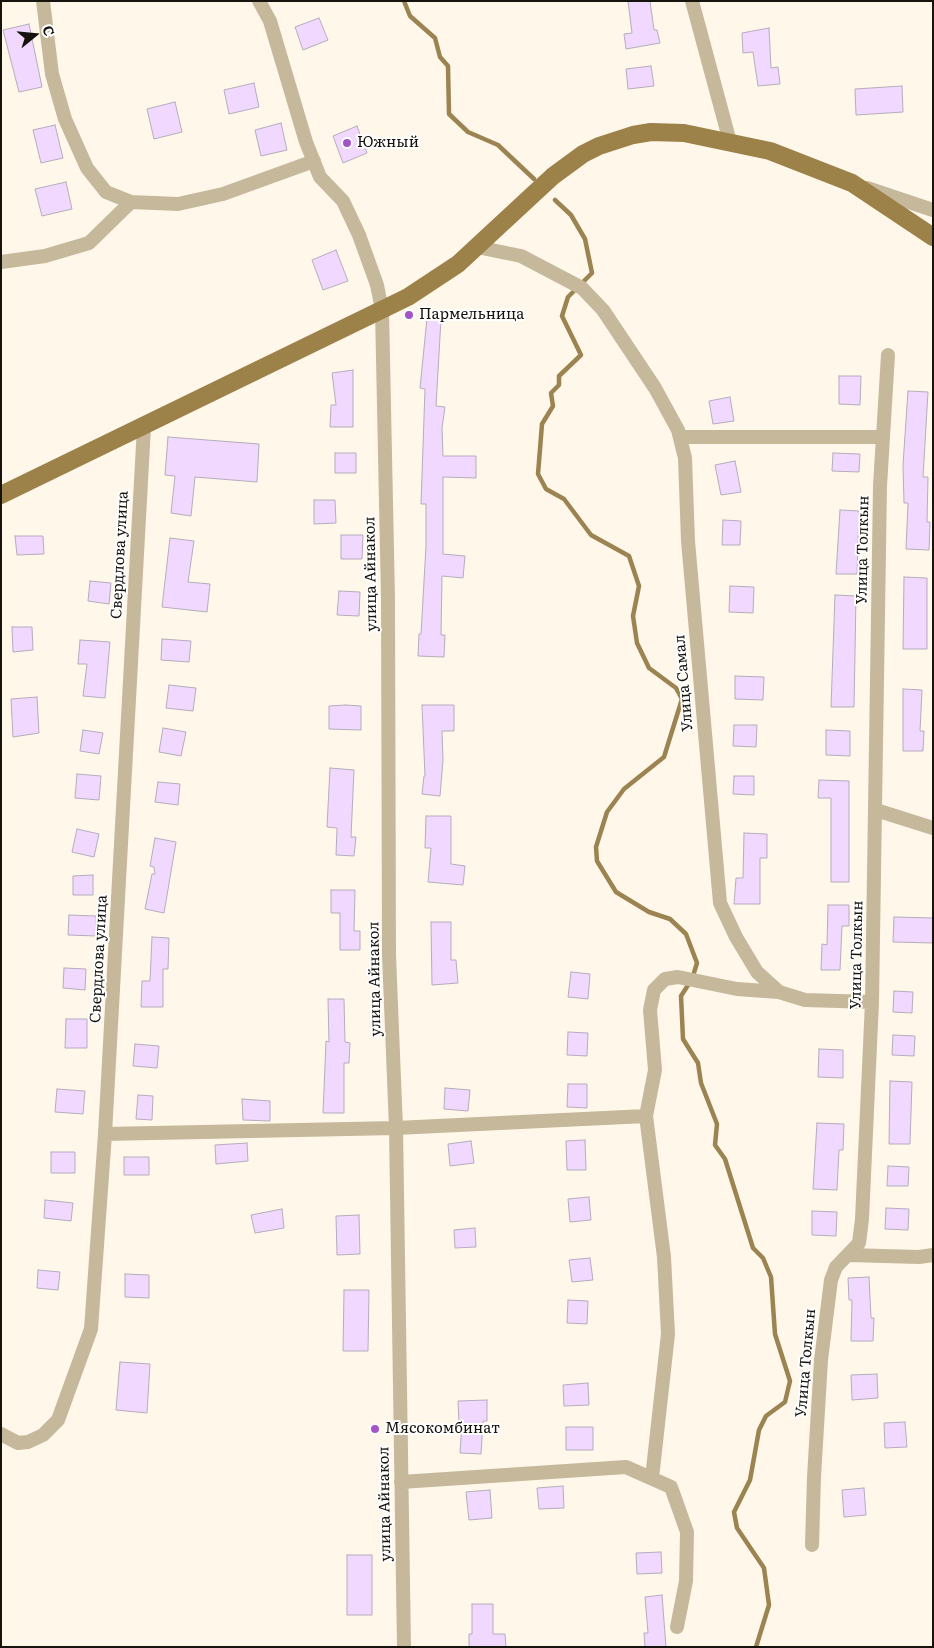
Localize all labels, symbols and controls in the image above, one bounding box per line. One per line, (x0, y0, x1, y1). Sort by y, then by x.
north arrow (10, 10, 60, 60)
text: С (38, 23, 60, 38)
place label: Южный (357, 134, 419, 152)
marker: Южный (341, 137, 353, 149)
place label: Пармельница (419, 306, 524, 324)
marker: Пармельница (403, 309, 415, 321)
street label: Свердлова улица (108, 490, 132, 620)
street label: Улица Толкын (853, 495, 873, 605)
street label: улица Айнакол (361, 516, 381, 632)
street label: Улица Самал (671, 634, 697, 732)
street label: Свердлова улица (87, 894, 111, 1024)
street label: Улица Толкын (847, 900, 867, 1010)
street label: улица Айнакол (365, 921, 385, 1037)
street label: Улица Толкын (792, 1308, 820, 1418)
place label: Мясокомбинат (385, 1420, 500, 1438)
marker: Мясокомбинат (369, 1423, 381, 1435)
street label: улица Айнакол (375, 1446, 395, 1562)

